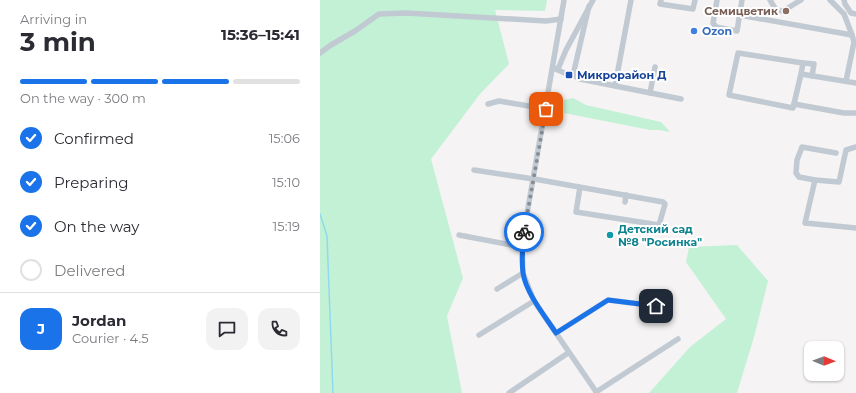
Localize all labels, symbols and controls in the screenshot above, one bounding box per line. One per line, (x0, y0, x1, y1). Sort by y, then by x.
place label: Семицветик (704, 4, 779, 18)
marker: Семицветик (781, 6, 791, 16)
text: Arriving in (20, 11, 87, 27)
place label: Ozon (702, 24, 732, 38)
text: 15:36–15:41 (221, 25, 300, 44)
text: 3 min (20, 26, 96, 58)
marker: Ozon (689, 26, 699, 36)
place label: Микрорайон Д (577, 68, 666, 82)
marker: Микрорайон Д (564, 70, 574, 80)
text: On the way · 300 m (20, 90, 146, 106)
pin (529, 92, 563, 126)
icon: bag (535, 98, 557, 120)
icon: check (20, 127, 42, 149)
text: Confirmed (54, 129, 134, 148)
text: 15:06 (269, 130, 300, 146)
icon: check (20, 171, 42, 193)
text: Preparing (54, 173, 129, 192)
text: 15:10 (272, 174, 300, 190)
courier (504, 212, 544, 252)
icon: check (20, 215, 42, 237)
text: On the way (54, 217, 139, 236)
text: 15:19 (273, 218, 300, 234)
icon: bike (513, 221, 535, 243)
place label: Детский сад №8 "Росинка" (618, 222, 702, 249)
marker: Детский сад №8 "Росинка" (605, 230, 615, 240)
text: Delivered (54, 261, 126, 280)
pin (639, 289, 673, 323)
icon: home (645, 295, 667, 317)
button: chat (206, 308, 248, 350)
button: phone (258, 308, 300, 350)
text: Jordan (72, 311, 126, 330)
text: J (37, 319, 45, 338)
text: Courier · 4.5 (72, 330, 149, 346)
north arrow (804, 341, 844, 381)
map controls (804, 341, 844, 381)

